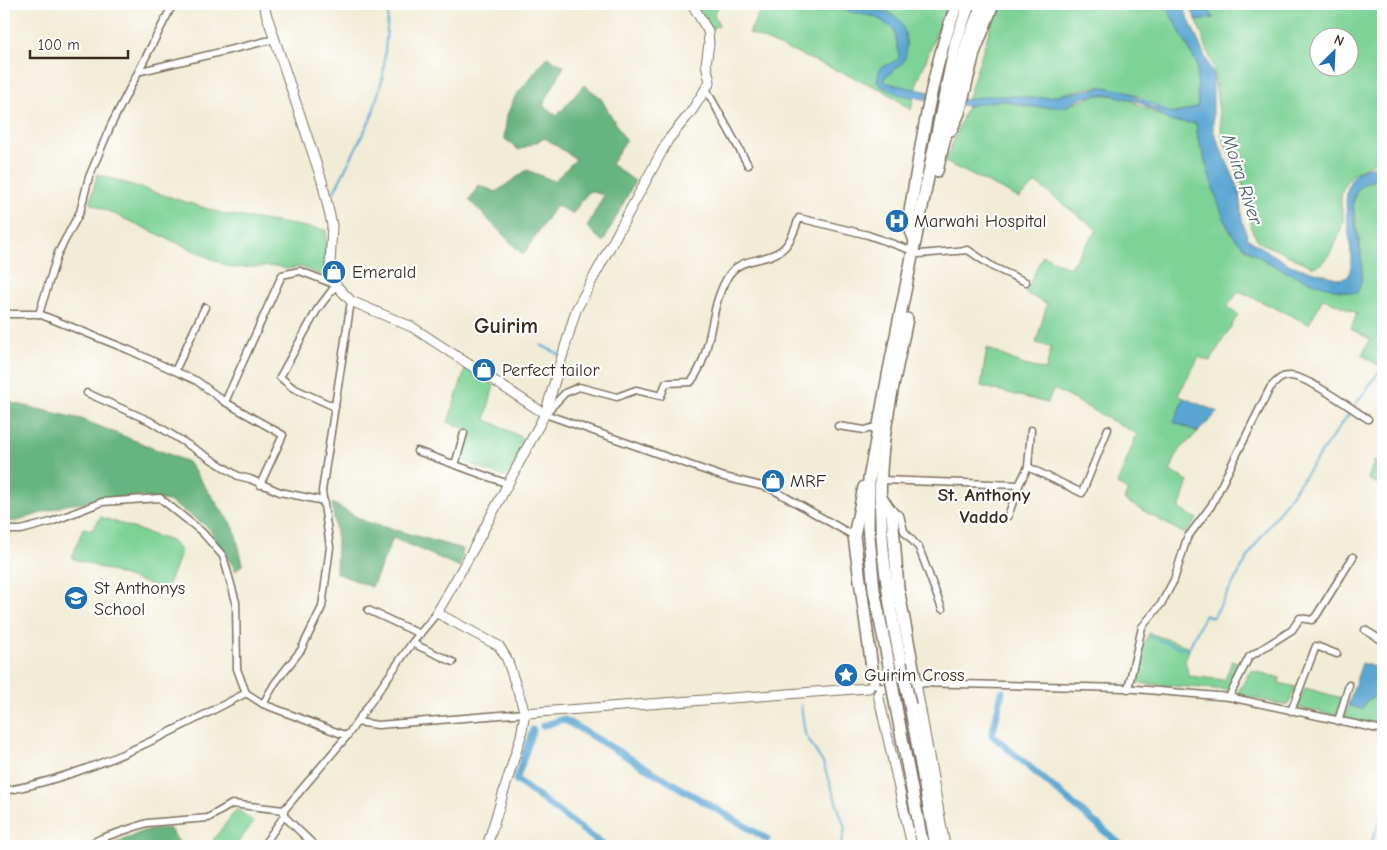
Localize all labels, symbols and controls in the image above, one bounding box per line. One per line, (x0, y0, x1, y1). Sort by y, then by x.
scale bar (30, 28, 128, 60)
north arrow (1310, 28, 1360, 78)
text: N (1331, 31, 1347, 50)
text: 100 m (38, 36, 80, 54)
water label: Moira River (1217, 130, 1267, 229)
hospital icon: Marwahi Hospital (884, 208, 910, 234)
place label: Marwahi Hospital (914, 211, 1046, 232)
shop icon: Emerald (321, 259, 347, 285)
place label: Emerald (352, 262, 416, 283)
district label: Guirim (474, 313, 538, 339)
shop icon: Perfect tailor (471, 357, 497, 383)
place label: Perfect tailor (502, 360, 601, 381)
shop icon: MRF (760, 468, 786, 494)
place label: MRF (790, 471, 827, 492)
district label: St. Anthony Vaddo (938, 484, 1031, 528)
place label: St Anthonys School (94, 578, 185, 620)
school or university icon: St Anthonys School (63, 585, 89, 611)
place icon: Guirim Cross (833, 662, 859, 688)
place label: Guirim Cross (864, 665, 965, 686)

